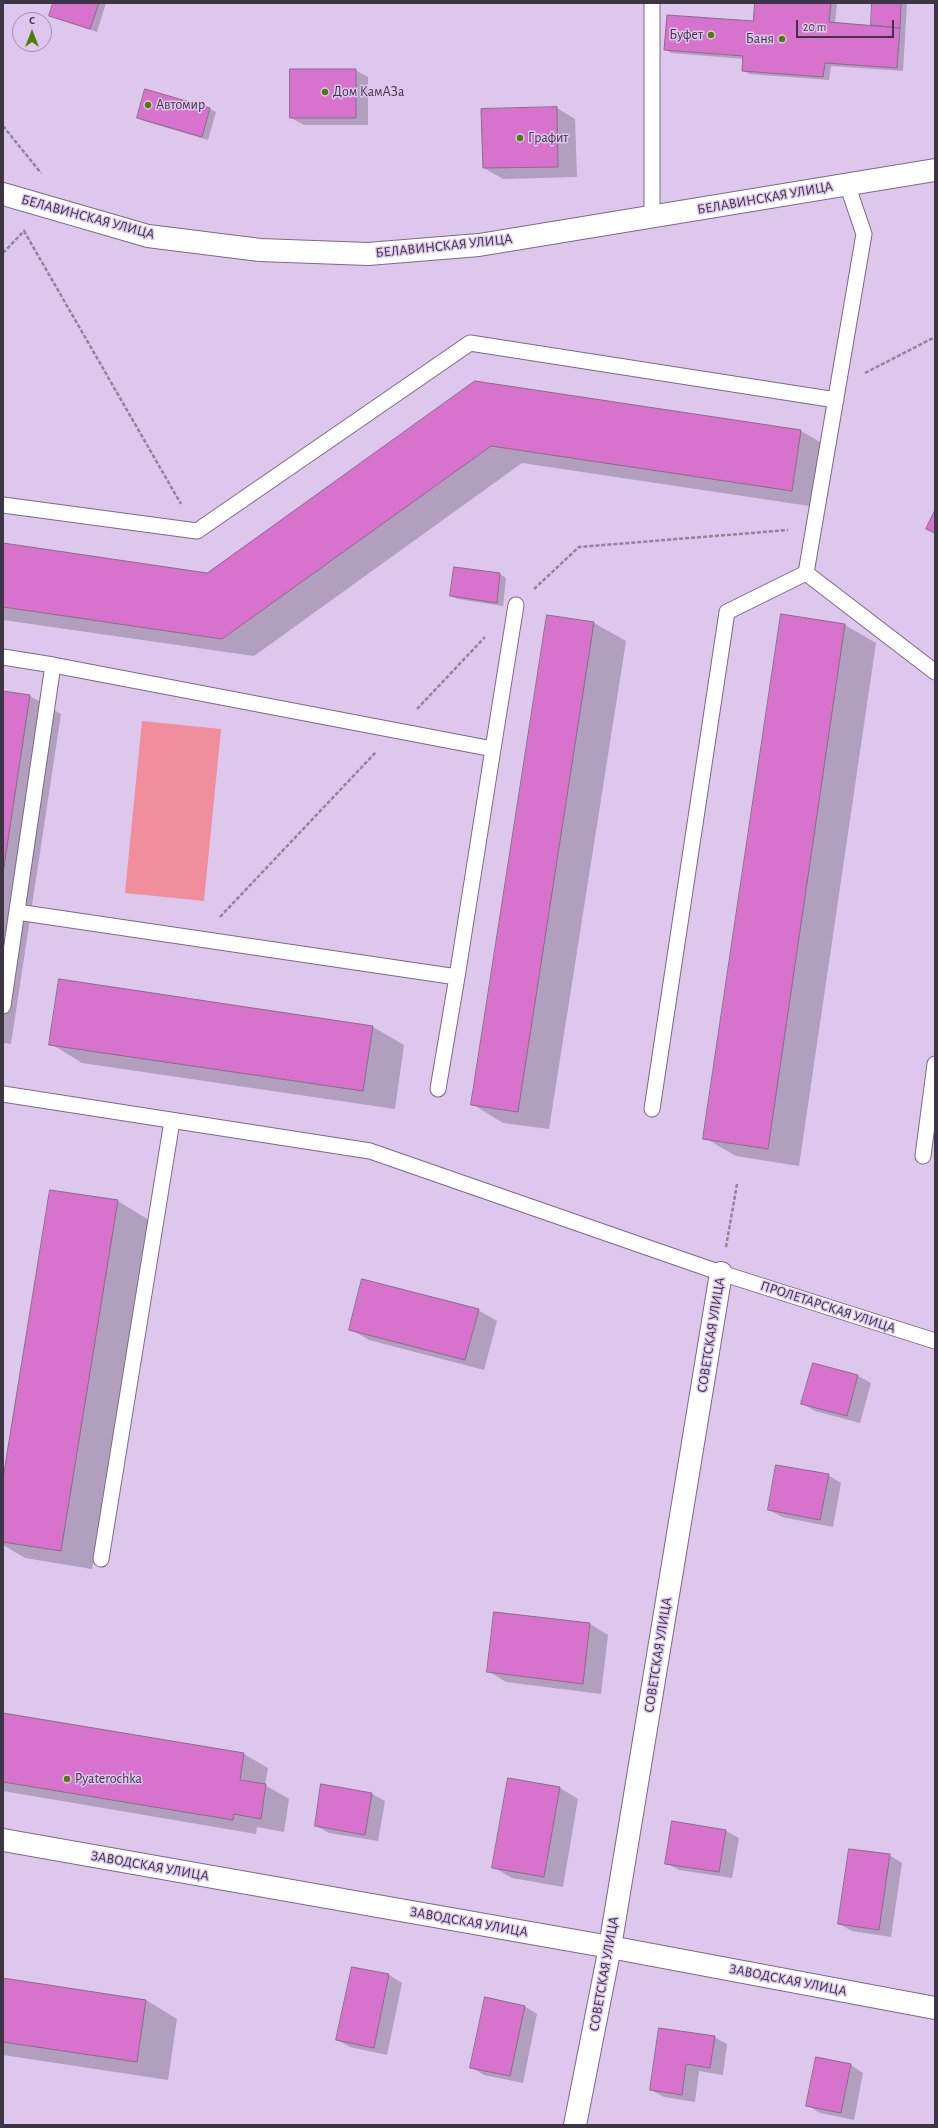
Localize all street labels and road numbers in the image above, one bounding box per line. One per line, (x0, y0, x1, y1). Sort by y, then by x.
street label: БЕЛАВИНСКАЯ УЛИЦА (696, 178, 834, 218)
street label: БЕЛАВИНСКАЯ УЛИЦА (19, 191, 157, 243)
street label: БЕЛАВИНСКАЯ УЛИЦА (375, 230, 513, 262)
street label: СОВЕТСКАЯ УЛИЦА (694, 1276, 728, 1394)
street label: ПРОЛЕТАРСКАЯ УЛИЦА (758, 1277, 898, 1337)
street label: СОВЕТСКАЯ УЛИЦА (641, 1596, 675, 1714)
street label: ЗАВОДСКАЯ УЛИЦА (90, 1847, 210, 1885)
street label: ЗАВОДСКАЯ УЛИЦА (409, 1903, 529, 1941)
street label: СОВЕТСКАЯ УЛИЦА (586, 1915, 622, 2033)
street label: ЗАВОДСКАЯ УЛИЦА (728, 1960, 848, 2000)

